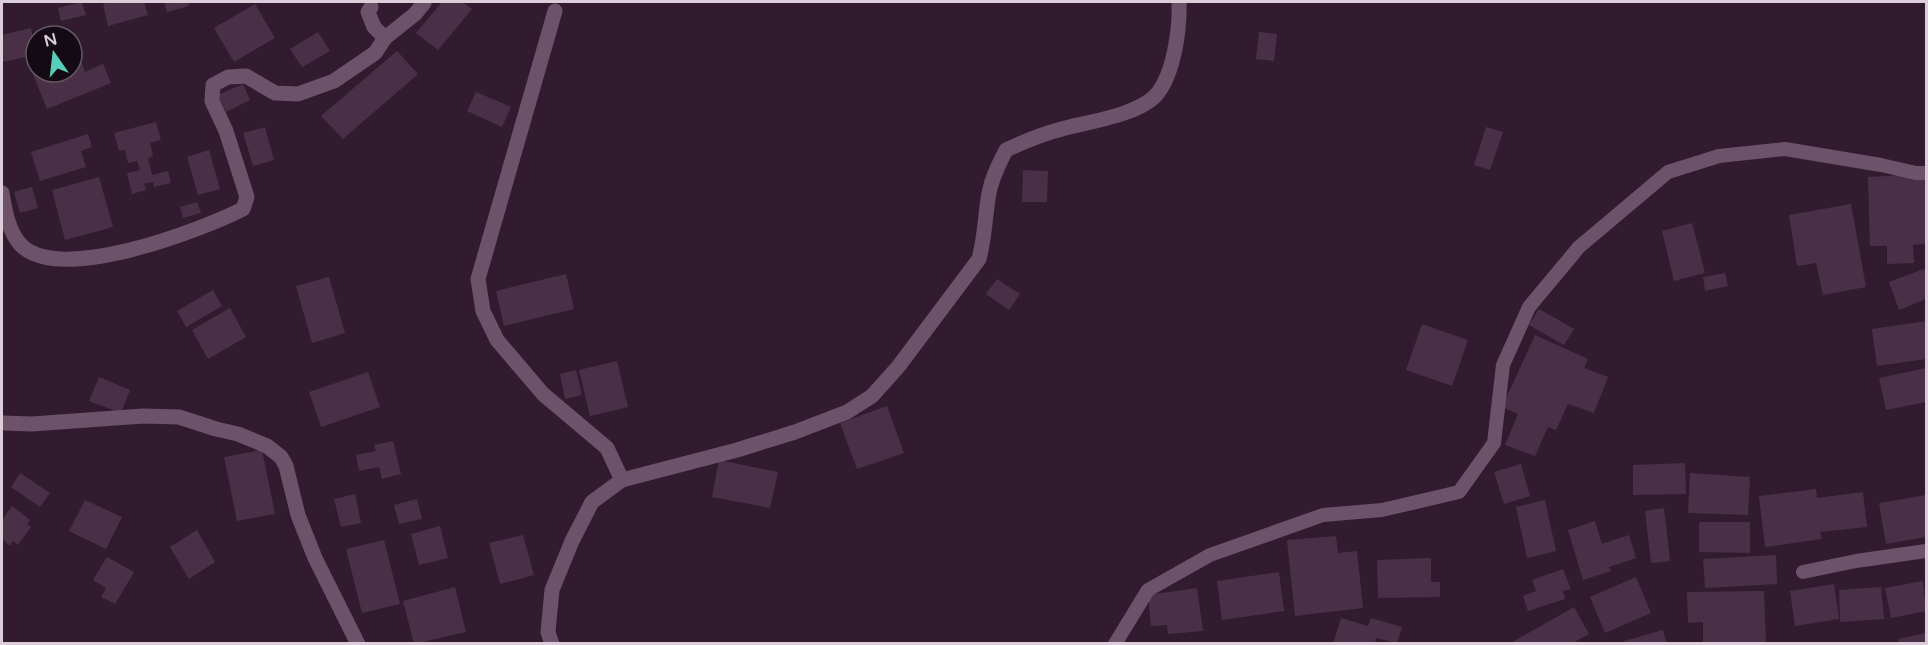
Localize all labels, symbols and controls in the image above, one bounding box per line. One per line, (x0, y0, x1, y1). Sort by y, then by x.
north arrow (24, 24, 84, 84)
text: N (42, 29, 59, 52)

